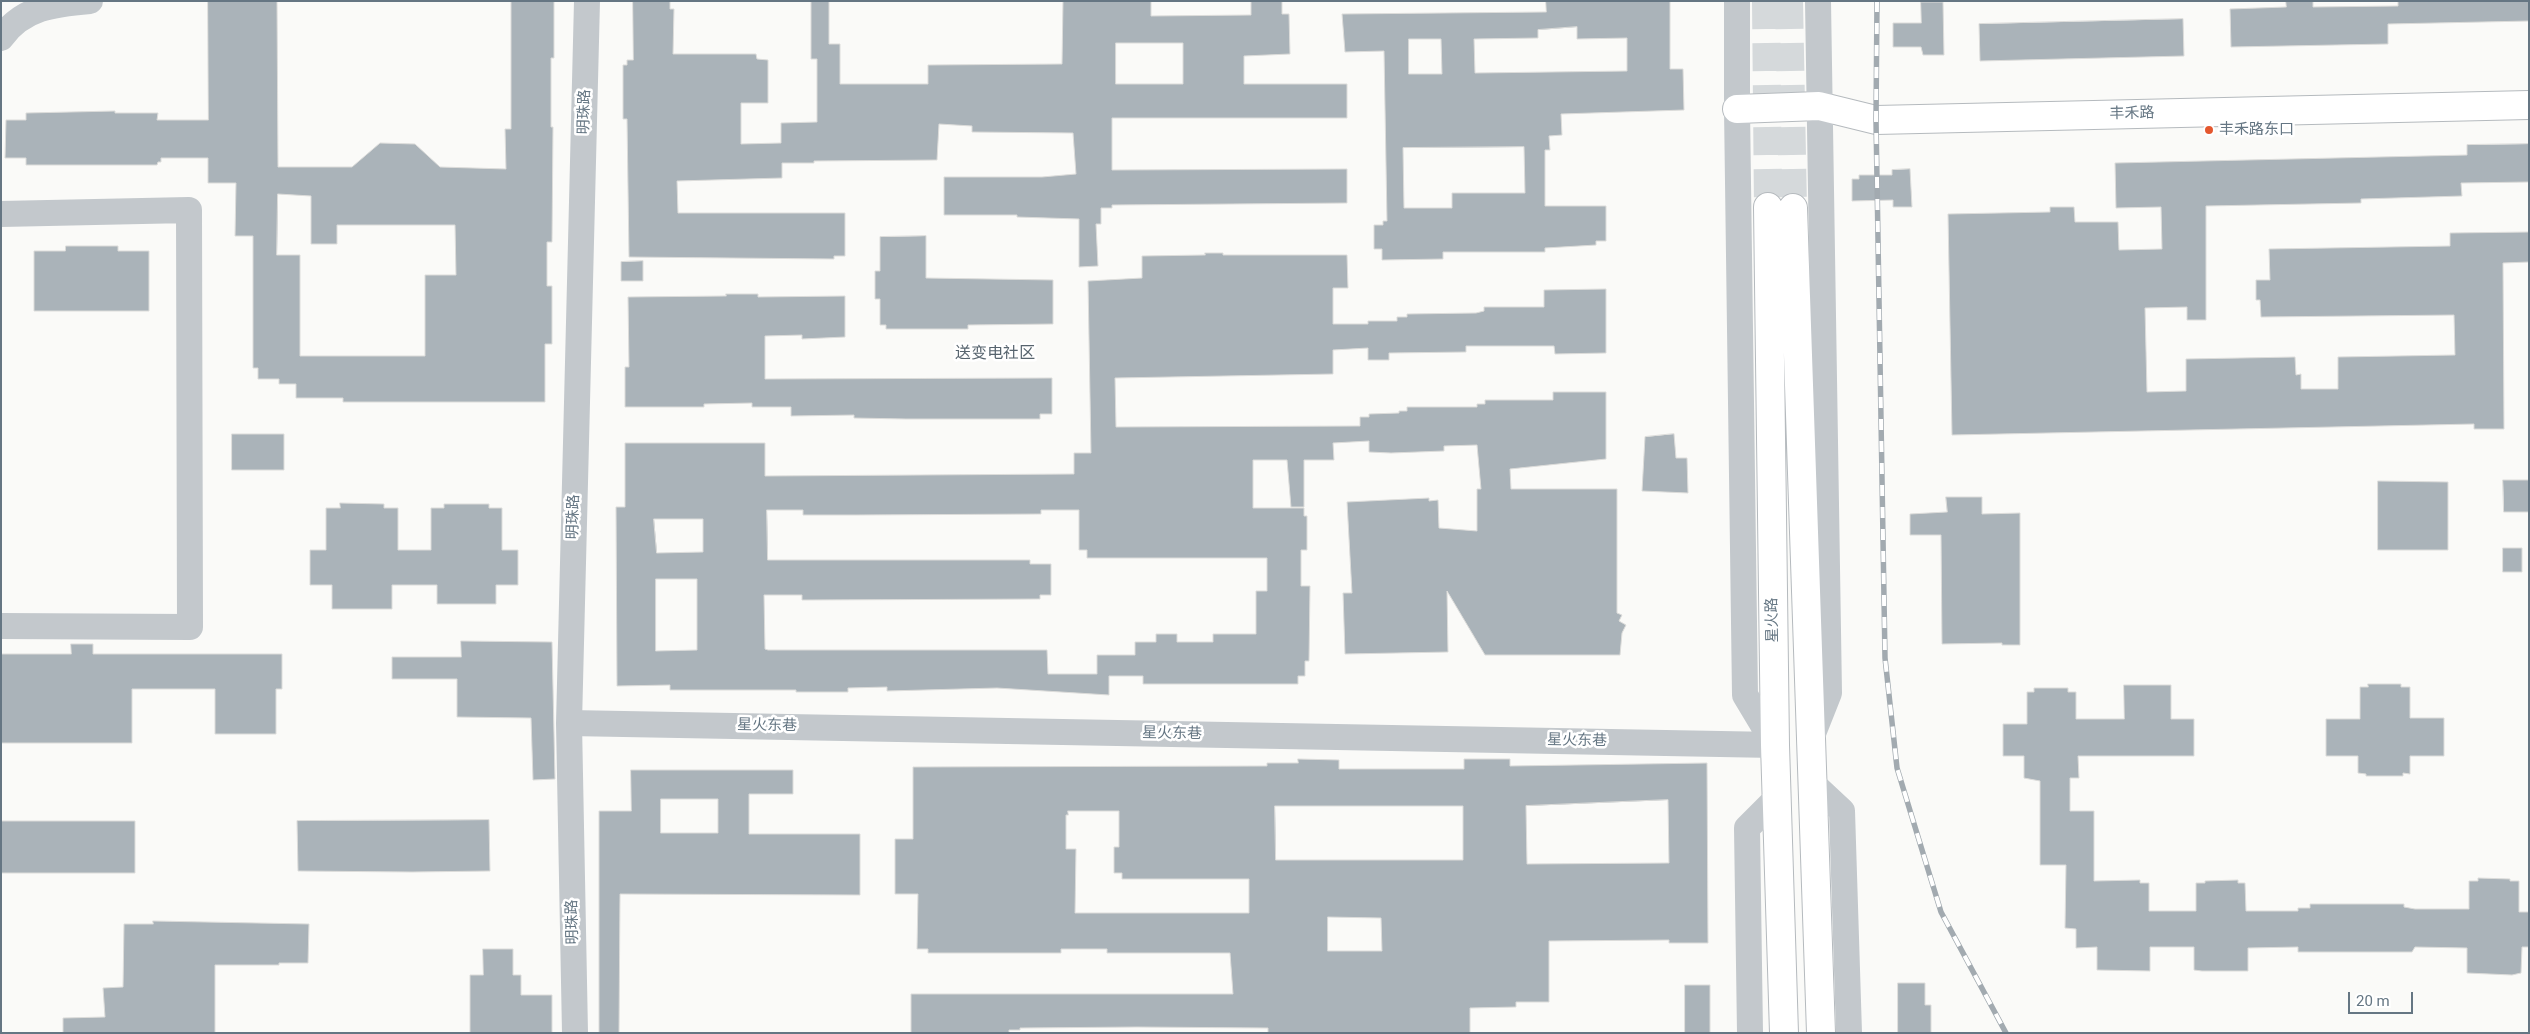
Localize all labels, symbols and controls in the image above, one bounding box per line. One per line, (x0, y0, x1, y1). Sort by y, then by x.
street label: 明珠路 (576, 89, 594, 135)
street label: 丰禾路 (2109, 105, 2155, 123)
place label: 丰禾路东口 (2219, 121, 2294, 139)
marker: 丰禾路东口 (2203, 124, 2215, 136)
district label: 送变电社区 (955, 344, 1035, 364)
street label: 明珠路 (565, 494, 583, 540)
street label: 星火路 (1764, 597, 1782, 643)
street label: 星火东巷 (737, 716, 797, 736)
street label: 星火东巷 (1142, 724, 1202, 744)
street label: 星火东巷 (1547, 731, 1607, 751)
street label: 明珠路 (564, 899, 582, 945)
scale bar (2350, 982, 2415, 1014)
text: 20 m (2356, 992, 2390, 1010)

